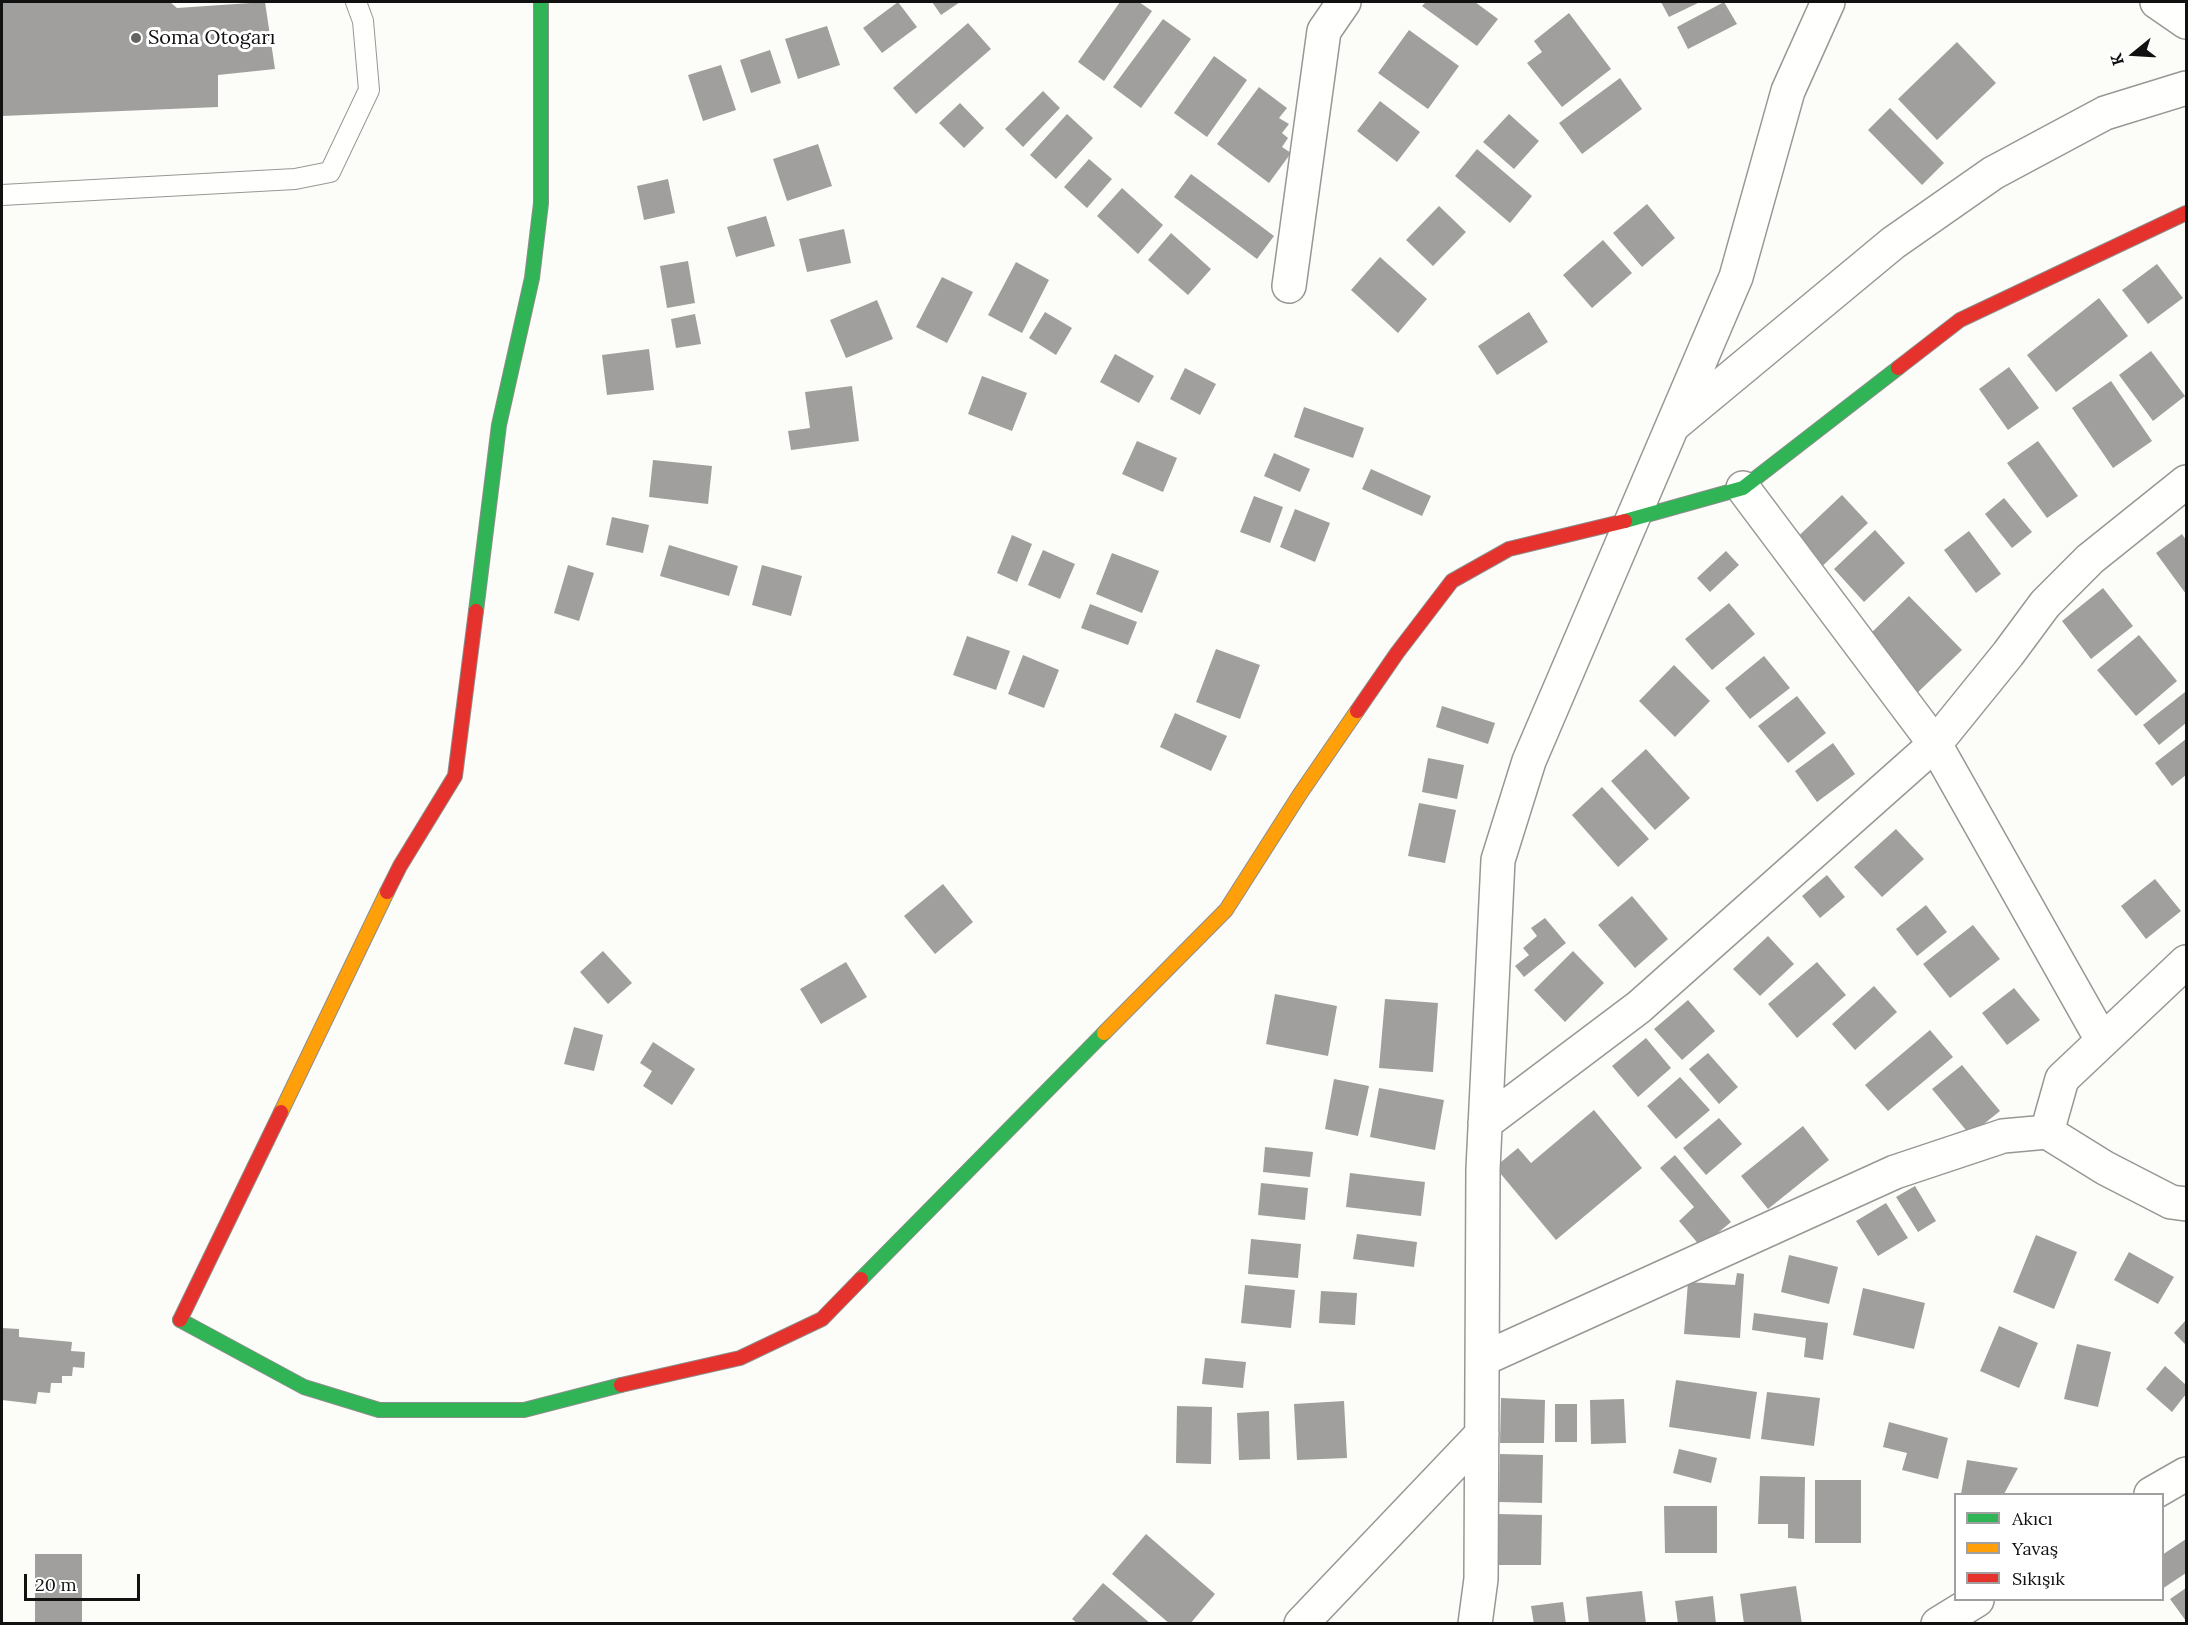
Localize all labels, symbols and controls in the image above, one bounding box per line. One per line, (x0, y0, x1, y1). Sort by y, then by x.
north arrow (2104, 24, 2164, 84)
place label: Soma Otogarı (148, 26, 275, 50)
marker: Soma Otogarı (129, 31, 143, 45)
text: K (2106, 51, 2128, 68)
legend (1954, 1493, 2164, 1601)
text: Akıcı (2012, 1507, 2053, 1530)
text: Yavaş (2012, 1537, 2058, 1560)
scale bar (27, 1562, 142, 1600)
text: Sıkışık (2012, 1567, 2065, 1590)
text: 20 m (35, 1573, 77, 1596)

